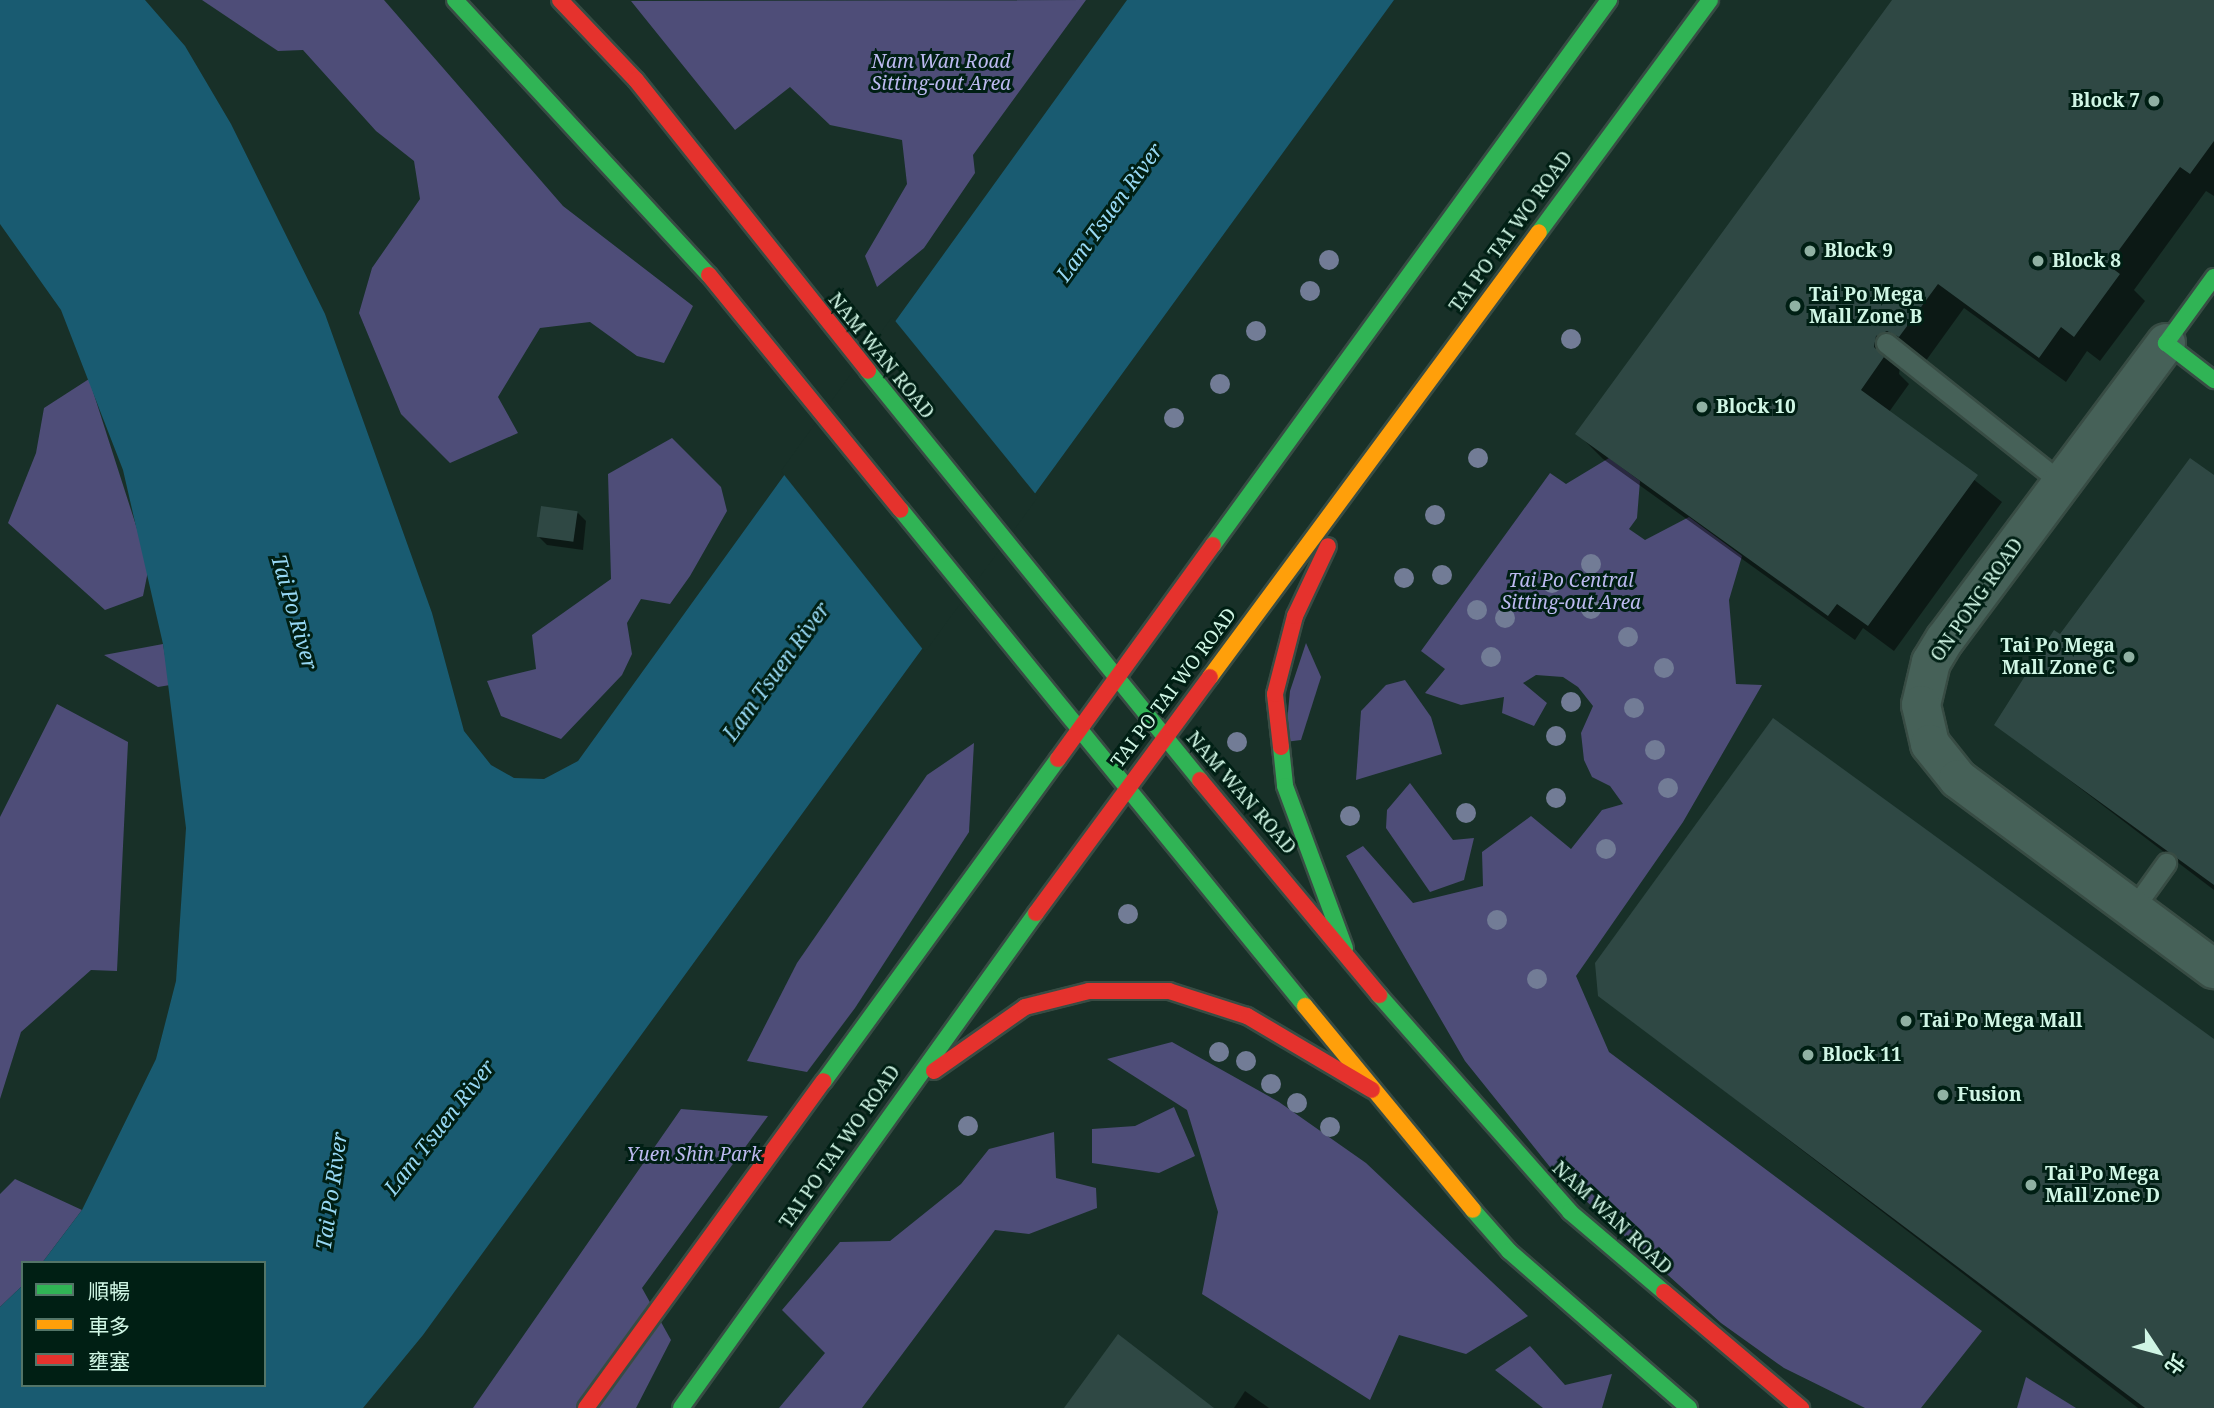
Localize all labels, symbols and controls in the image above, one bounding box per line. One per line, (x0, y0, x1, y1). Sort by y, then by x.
park label: Nam Wan Road Sitting-out Area (871, 51, 1011, 95)
place label: Block 7 (2071, 90, 2140, 112)
marker: Block 7 (2146, 93, 2162, 109)
water label: Lam Tsuen River (1050, 138, 1168, 286)
street label: TAI PO TAI WO ROAD (1445, 147, 1577, 317)
place label: Block 9 (1824, 240, 1893, 262)
marker: Block 9 (1802, 243, 1818, 259)
place label: Block 8 (2052, 250, 2121, 272)
marker: Block 8 (2030, 253, 2046, 269)
place label: Tai Po Mega Mall Zone B (1809, 284, 1924, 328)
street label: NAM WAN ROAD (823, 289, 939, 423)
marker: Tai Po Mega Mall Zone B (1787, 298, 1803, 314)
place label: Block 10 (1716, 396, 1796, 418)
marker: Block 10 (1694, 399, 1710, 415)
street label: ON PONG ROAD (1926, 534, 2028, 666)
water label: Tai Po River (267, 552, 323, 672)
park label: Tai Po Central Sitting-out Area (1501, 570, 1641, 614)
water label: Lam Tsuen River (717, 597, 835, 745)
street label: TAI PO TAI WO ROAD (1107, 604, 1241, 772)
place label: Tai Po Mega Mall Zone C (2000, 635, 2115, 679)
marker: Tai Po Mega Mall Zone C (2121, 649, 2137, 665)
street label: NAM WAN ROAD (1182, 727, 1300, 859)
place label: Tai Po Mega Mall (1920, 1010, 2082, 1032)
marker: Tai Po Mega Mall (1898, 1013, 1914, 1029)
place label: Block 11 (1822, 1044, 1902, 1066)
marker: Block 11 (1800, 1047, 1816, 1063)
water label: Lam Tsuen River (378, 1054, 500, 1200)
street label: TAI PO TAI WO ROAD (775, 1061, 905, 1233)
place label: Fusion (1957, 1084, 2022, 1106)
marker: Fusion (1935, 1087, 1951, 1103)
water label: Tai Po River (310, 1131, 352, 1251)
park label: Yuen Shin Park (626, 1144, 762, 1166)
street label: NAM WAN ROAD (1548, 1157, 1676, 1279)
place label: Tai Po Mega Mall Zone D (2045, 1163, 2160, 1207)
marker: Tai Po Mega Mall Zone D (2023, 1177, 2039, 1193)
legend (21, 1261, 266, 1387)
text: 順暢 (88, 1277, 130, 1305)
text: 車多 (88, 1312, 130, 1340)
north arrow (2123, 1317, 2193, 1387)
text: 壅塞 (88, 1347, 130, 1375)
text: 北 (2159, 1349, 2191, 1380)

